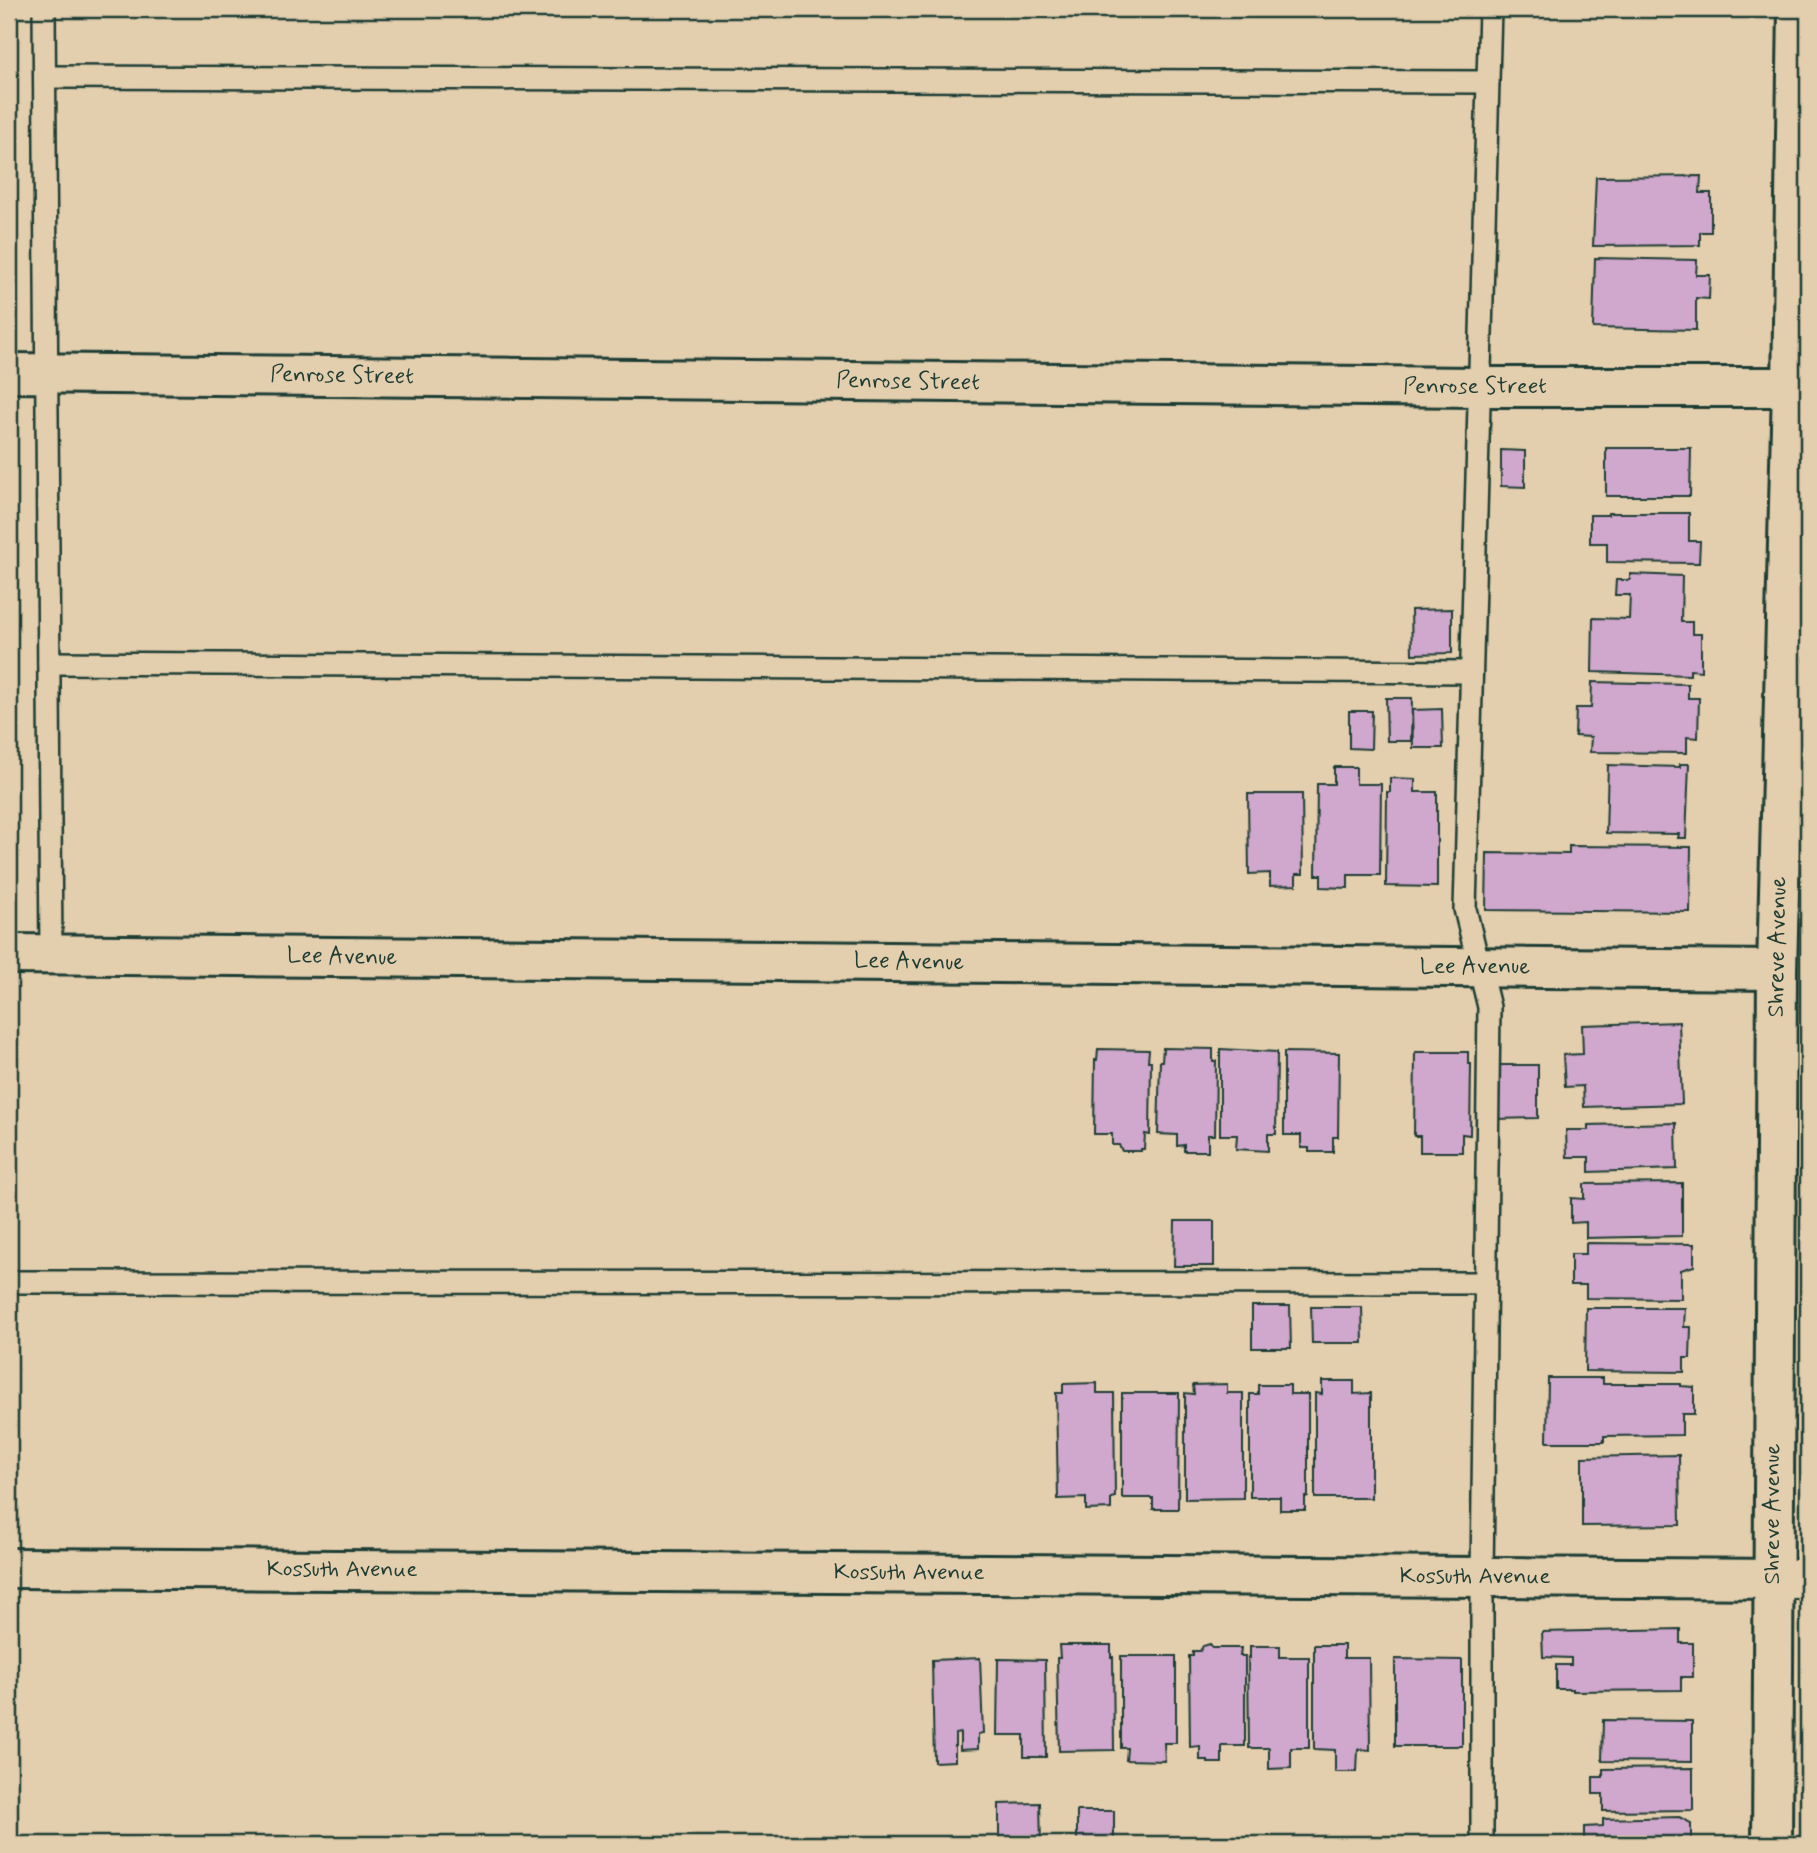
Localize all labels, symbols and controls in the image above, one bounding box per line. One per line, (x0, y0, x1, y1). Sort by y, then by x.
street label: Penrose Street (270, 360, 414, 392)
street label: Penrose Street (836, 366, 980, 398)
street label: Penrose Street (1403, 372, 1547, 402)
street label: Shreve Avenue (1762, 876, 1794, 1018)
street label: Lee Avenue (287, 941, 398, 973)
street label: Lee Avenue (854, 946, 965, 978)
street label: Lee Avenue (1420, 952, 1530, 982)
street label: Shreve Avenue (1758, 1443, 1788, 1584)
street label: Kossuth Avenue (266, 1555, 418, 1585)
street label: Kossuth Avenue (833, 1558, 985, 1588)
street label: Kossuth Avenue (1399, 1562, 1551, 1592)

